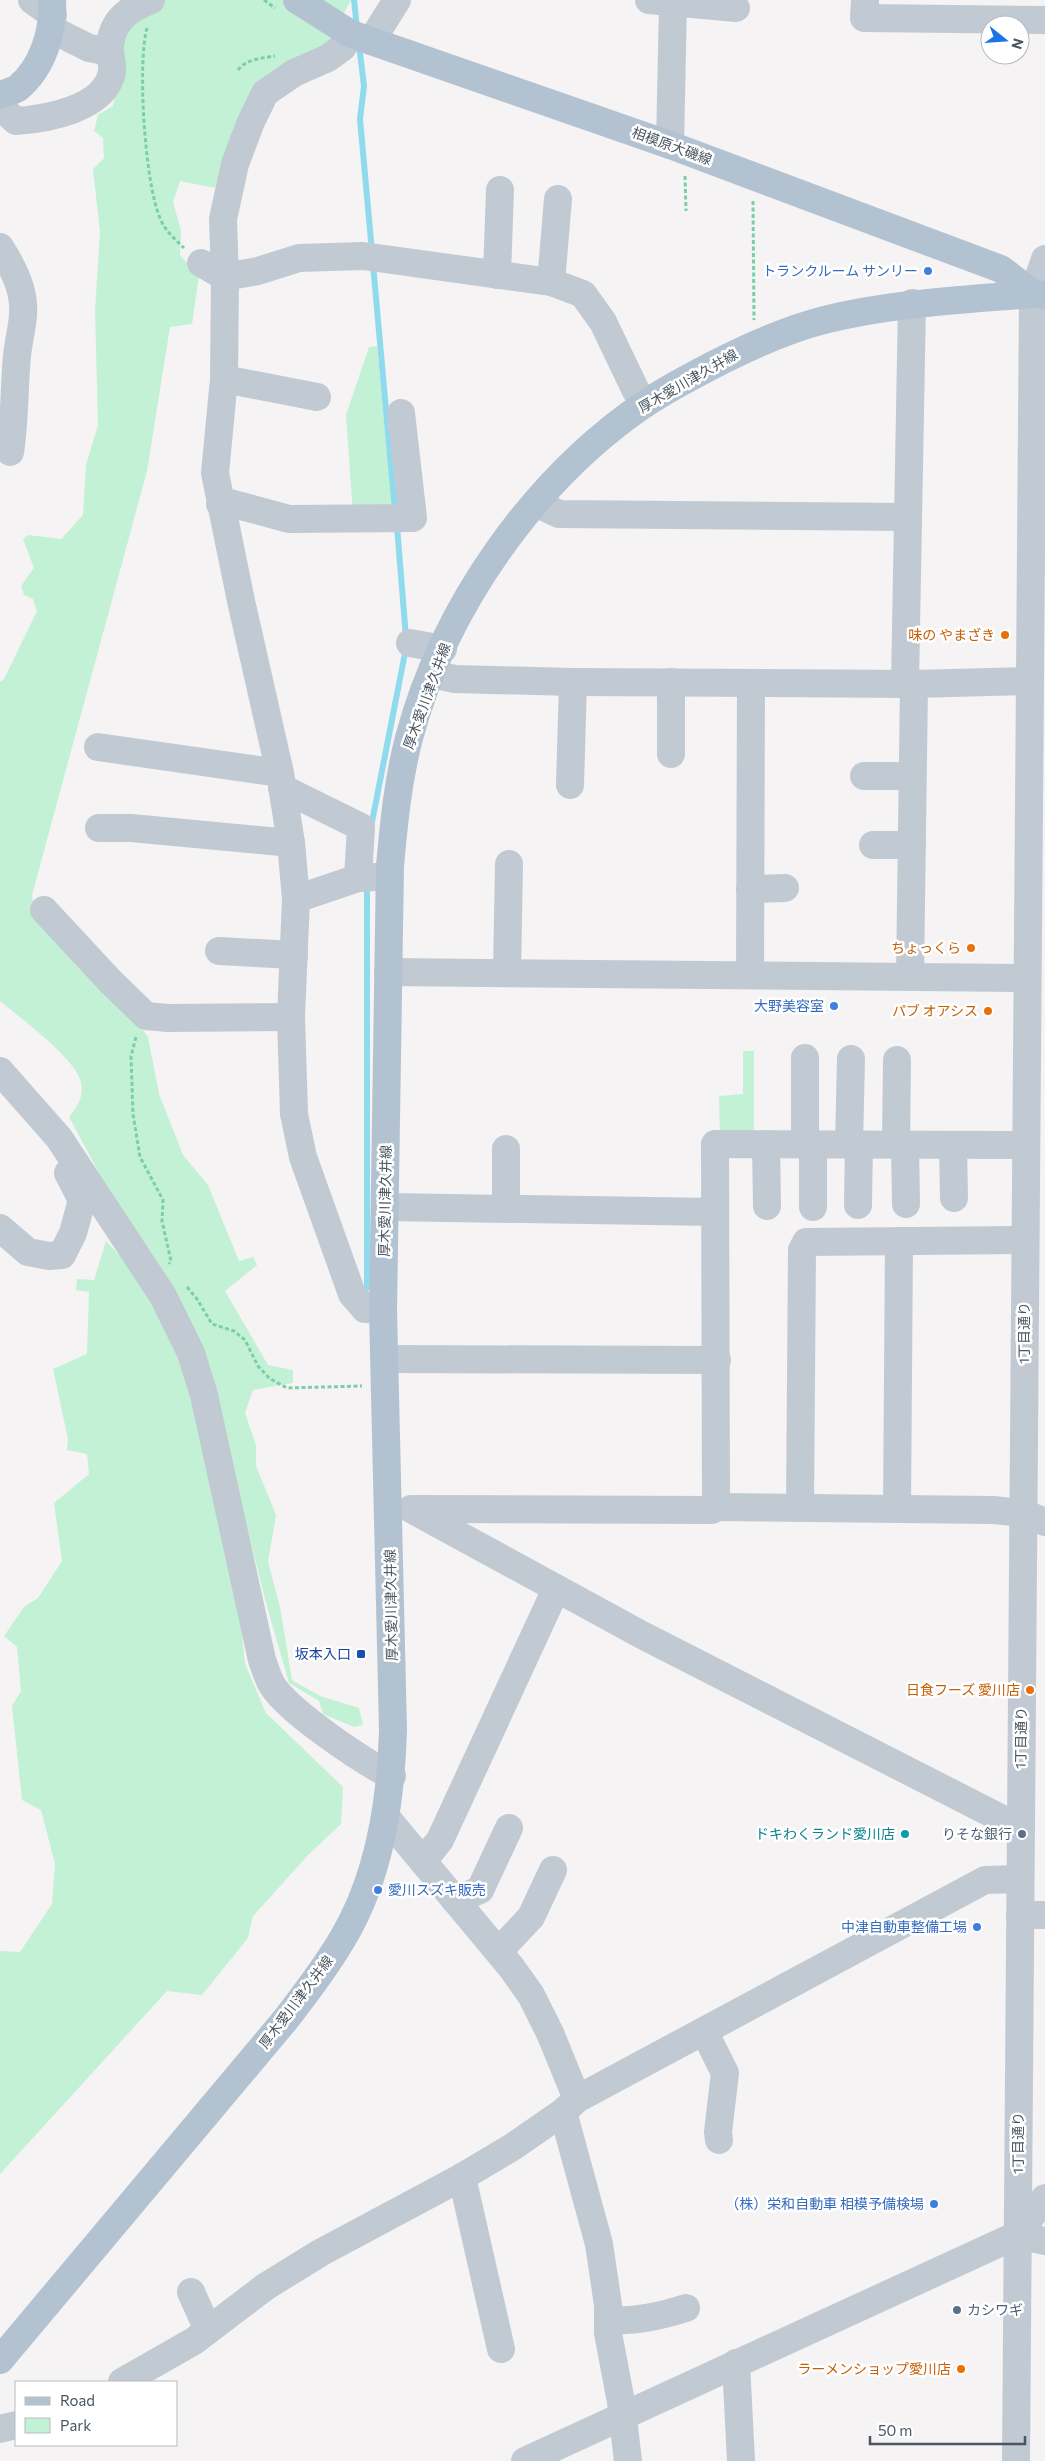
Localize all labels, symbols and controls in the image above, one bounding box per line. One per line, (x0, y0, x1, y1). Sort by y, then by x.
north arrow (980, 15, 1030, 65)
text: N (1008, 36, 1028, 51)
street label: 相模原大磯線 (630, 123, 715, 168)
place label: トランクルーム サンリー (762, 262, 918, 279)
marker: トランクルーム サンリー (922, 265, 934, 277)
street label: 厚木愛川津久井線 (635, 345, 740, 416)
place label: 味の やまざき (908, 626, 995, 643)
marker: 味の やまざき (999, 629, 1011, 641)
street label: 厚木愛川津久井線 (399, 640, 454, 751)
place label: ちょっくら (891, 939, 961, 956)
marker: ちょっくら (965, 942, 977, 954)
place label: 大野美容室 (754, 997, 824, 1014)
marker: 大野美容室 (828, 1000, 840, 1012)
place label: パブ オアシス (892, 1002, 978, 1019)
marker: パブ オアシス (982, 1005, 994, 1017)
street label: 厚木愛川津久井線 (375, 1145, 394, 1257)
street label: 1丁目通り (1015, 1302, 1032, 1364)
street label: 厚木愛川津久井線 (381, 1549, 400, 1661)
place label: 坂本入口 (295, 1645, 351, 1662)
marker: 坂本入口 (355, 1648, 367, 1660)
place label: 日食フーズ 愛川店 (906, 1681, 1020, 1698)
marker: 日食フーズ 愛川店 (1024, 1684, 1036, 1696)
street label: 1丁目通り (1011, 1707, 1030, 1769)
place label: ドキわくランド愛川店 (755, 1825, 895, 1842)
place label: りそな銀行 (942, 1825, 1012, 1842)
marker: ドキわくランド愛川店 (899, 1828, 911, 1840)
marker: りそな銀行 (1016, 1828, 1028, 1840)
place label: 愛川スズキ販売 (388, 1881, 486, 1898)
marker: 愛川スズキ販売 (372, 1884, 384, 1896)
place label: 中津自動車整備工場 (841, 1918, 967, 1935)
marker: 中津自動車整備工場 (971, 1921, 983, 1933)
street label: 厚木愛川津久井線 (255, 1952, 336, 2052)
street label: 1丁目通り (1009, 2112, 1026, 2174)
place label: （株）栄和自動車 相模予備検場 (725, 2195, 924, 2212)
marker: （株）栄和自動車 相模予備検場 (928, 2198, 940, 2210)
place label: カシワギ (967, 2301, 1023, 2318)
marker: カシワギ (951, 2304, 963, 2316)
place label: ラーメンショップ愛川店 (798, 2360, 951, 2377)
marker: ラーメンショップ愛川店 (955, 2363, 967, 2375)
legend (15, 2381, 178, 2446)
text: Road (60, 2391, 95, 2409)
scale bar (870, 2414, 1025, 2446)
text: Park (60, 2416, 91, 2434)
text: 50 m (878, 2421, 912, 2439)

